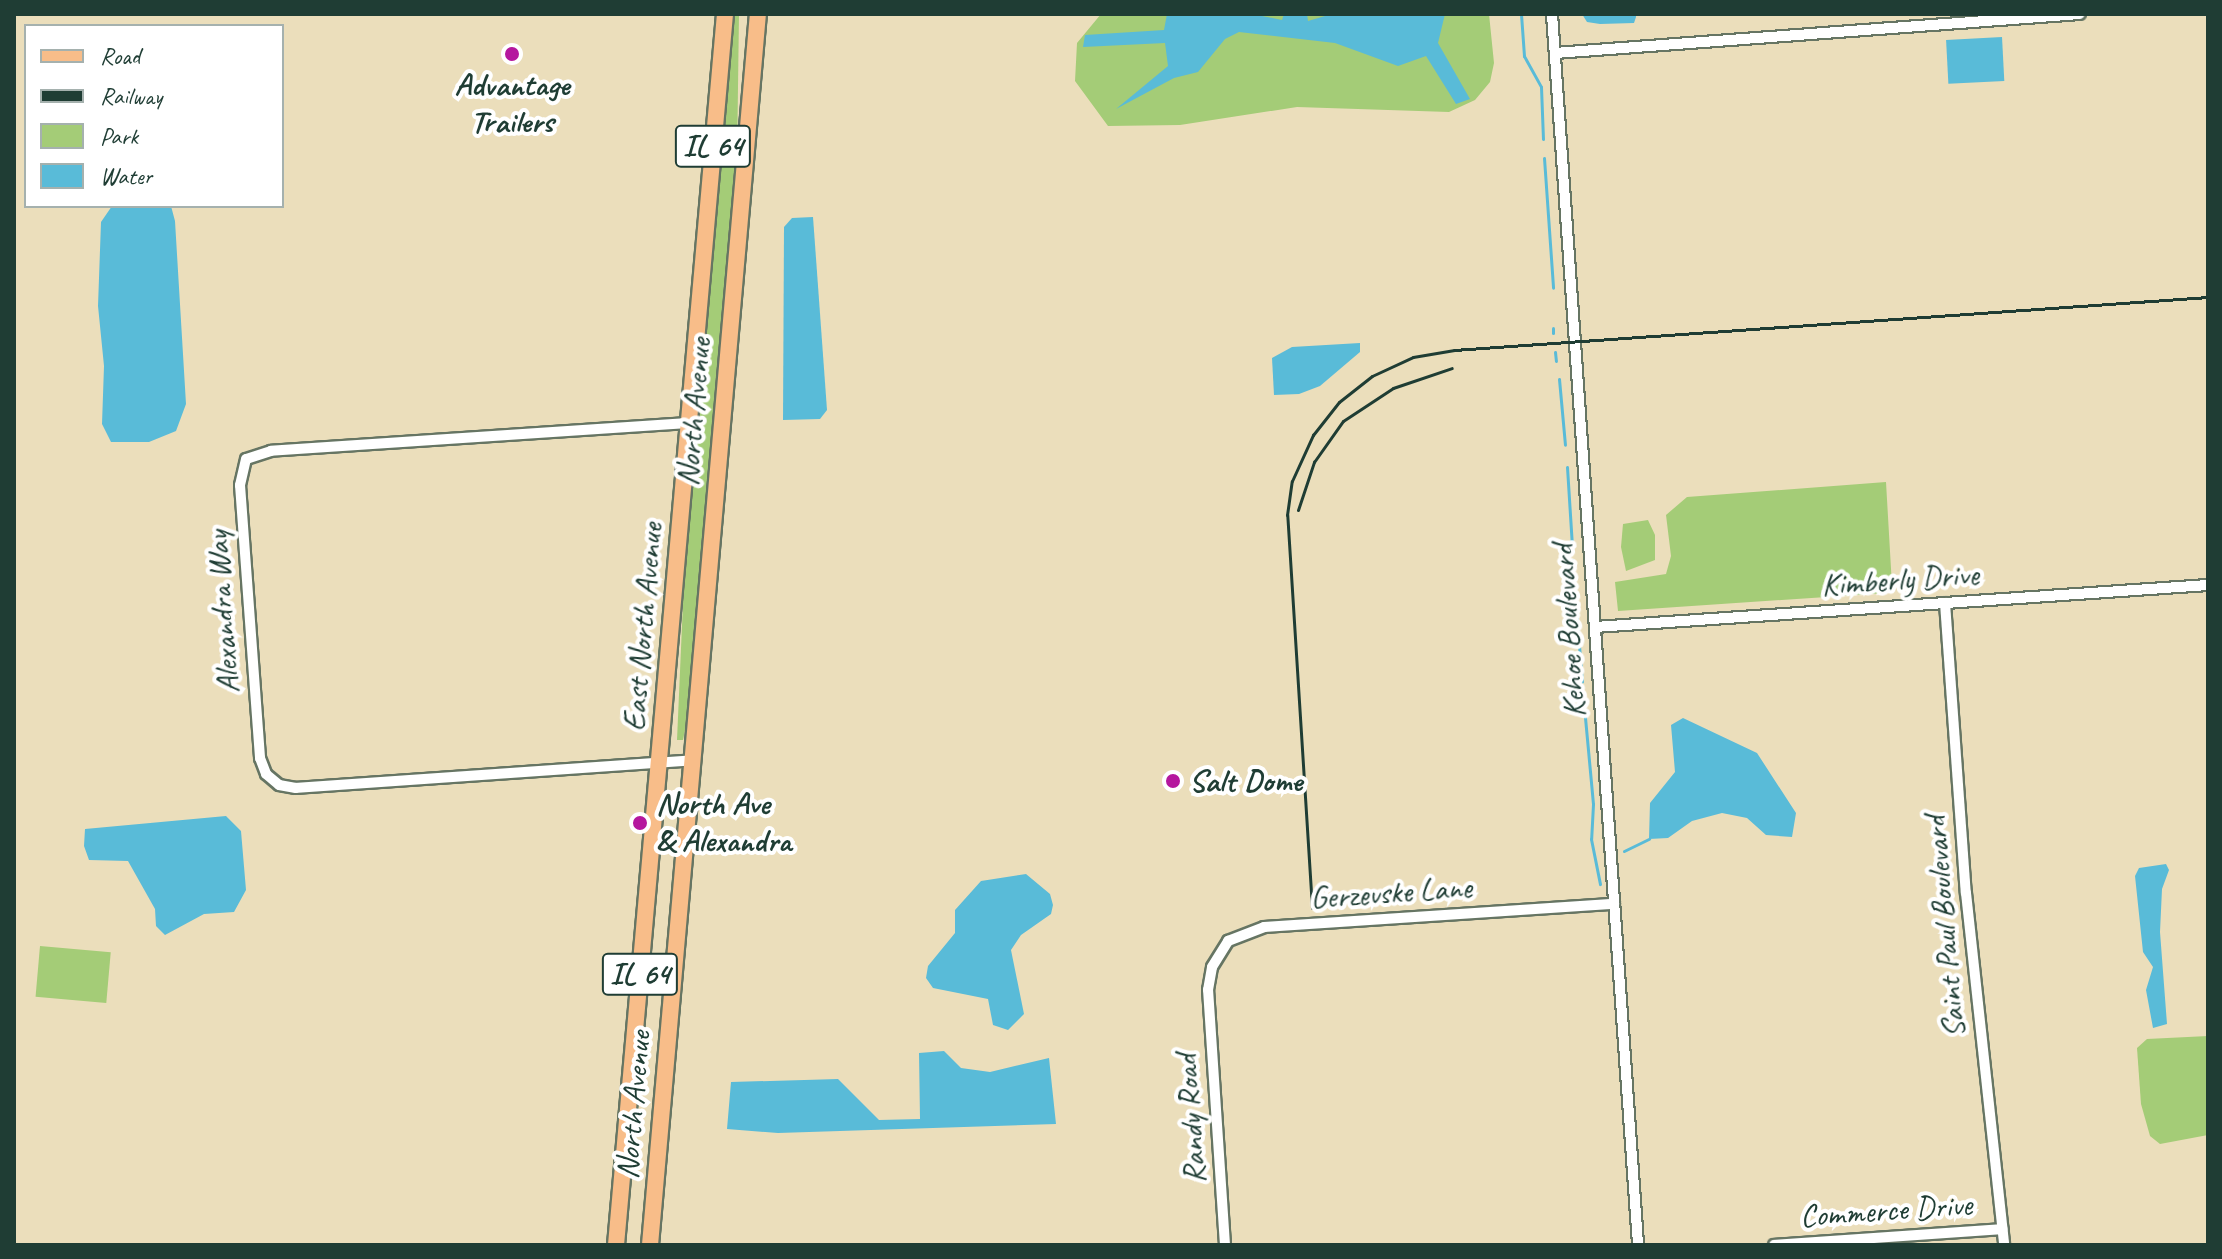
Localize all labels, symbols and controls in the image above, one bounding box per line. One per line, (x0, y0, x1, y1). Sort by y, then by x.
legend (24, 24, 284, 208)
text: Road (100, 41, 140, 71)
marker: Advantage Trailers (503, 45, 521, 63)
place label: Advantage Trailers (455, 67, 569, 142)
text: Railway (100, 81, 162, 111)
road number: IL 64 (673, 120, 753, 172)
text: Park (100, 121, 138, 151)
text: Water (100, 161, 152, 191)
street label: North Avenue (668, 336, 720, 488)
street label: East North Avenue (615, 521, 671, 733)
street label: Alexandra Way (198, 530, 248, 694)
street label: Kehoe Boulevard (1544, 543, 1594, 719)
street label: Kimberly Drive (1820, 555, 1980, 605)
place label: Salt Dome (1189, 762, 1302, 800)
marker: Salt Dome (1164, 772, 1182, 790)
place label: North Ave & Alexandra (656, 786, 791, 861)
street label: Saint Paul Boulevard (1916, 813, 1974, 1041)
marker: North Ave & Alexandra (631, 814, 649, 832)
street label: Gerzevske Lane (1309, 868, 1473, 918)
road number: IL 64 (600, 948, 680, 1000)
street label: North Avenue (608, 1029, 660, 1181)
street label: Randy Road (1167, 1053, 1215, 1185)
street label: Commerce Drive (1798, 1186, 1974, 1236)

